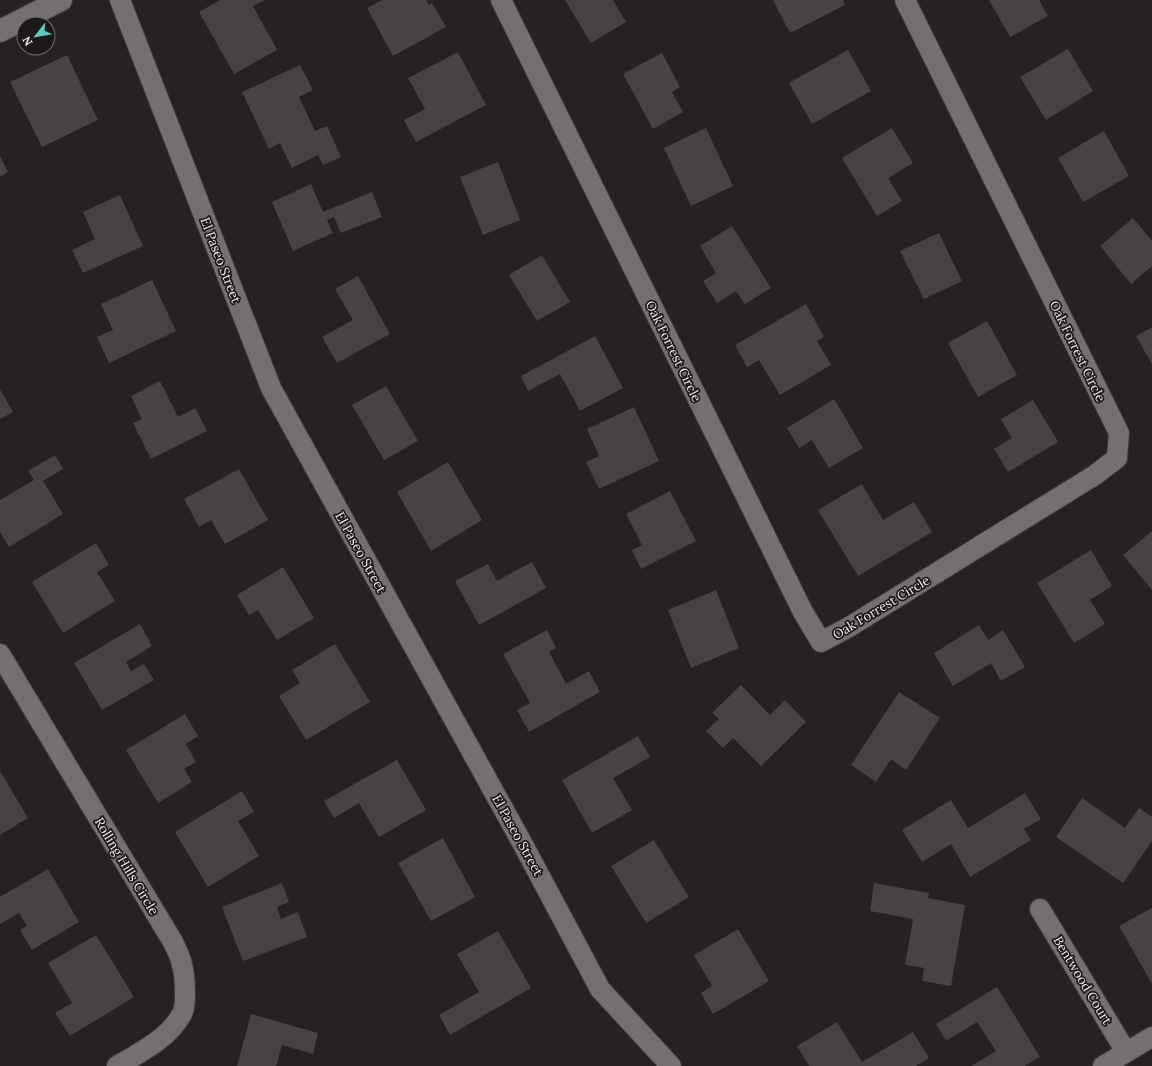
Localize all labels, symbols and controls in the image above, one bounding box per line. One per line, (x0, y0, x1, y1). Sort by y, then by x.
north arrow (16, 16, 56, 56)
text: N (19, 33, 36, 48)
street label: El Paseo Street (196, 215, 245, 305)
street label: Oak Forrest Circle (642, 298, 705, 405)
street label: Oak Forrest Circle (1046, 298, 1109, 405)
street label: El Paseo Street (331, 509, 390, 596)
street label: Oak Forrest Circle (830, 572, 933, 643)
street label: El Paseo Street (488, 792, 547, 879)
street label: Rolling Hills Circle (91, 814, 162, 918)
street label: Bentwood Court (1050, 933, 1116, 1028)

